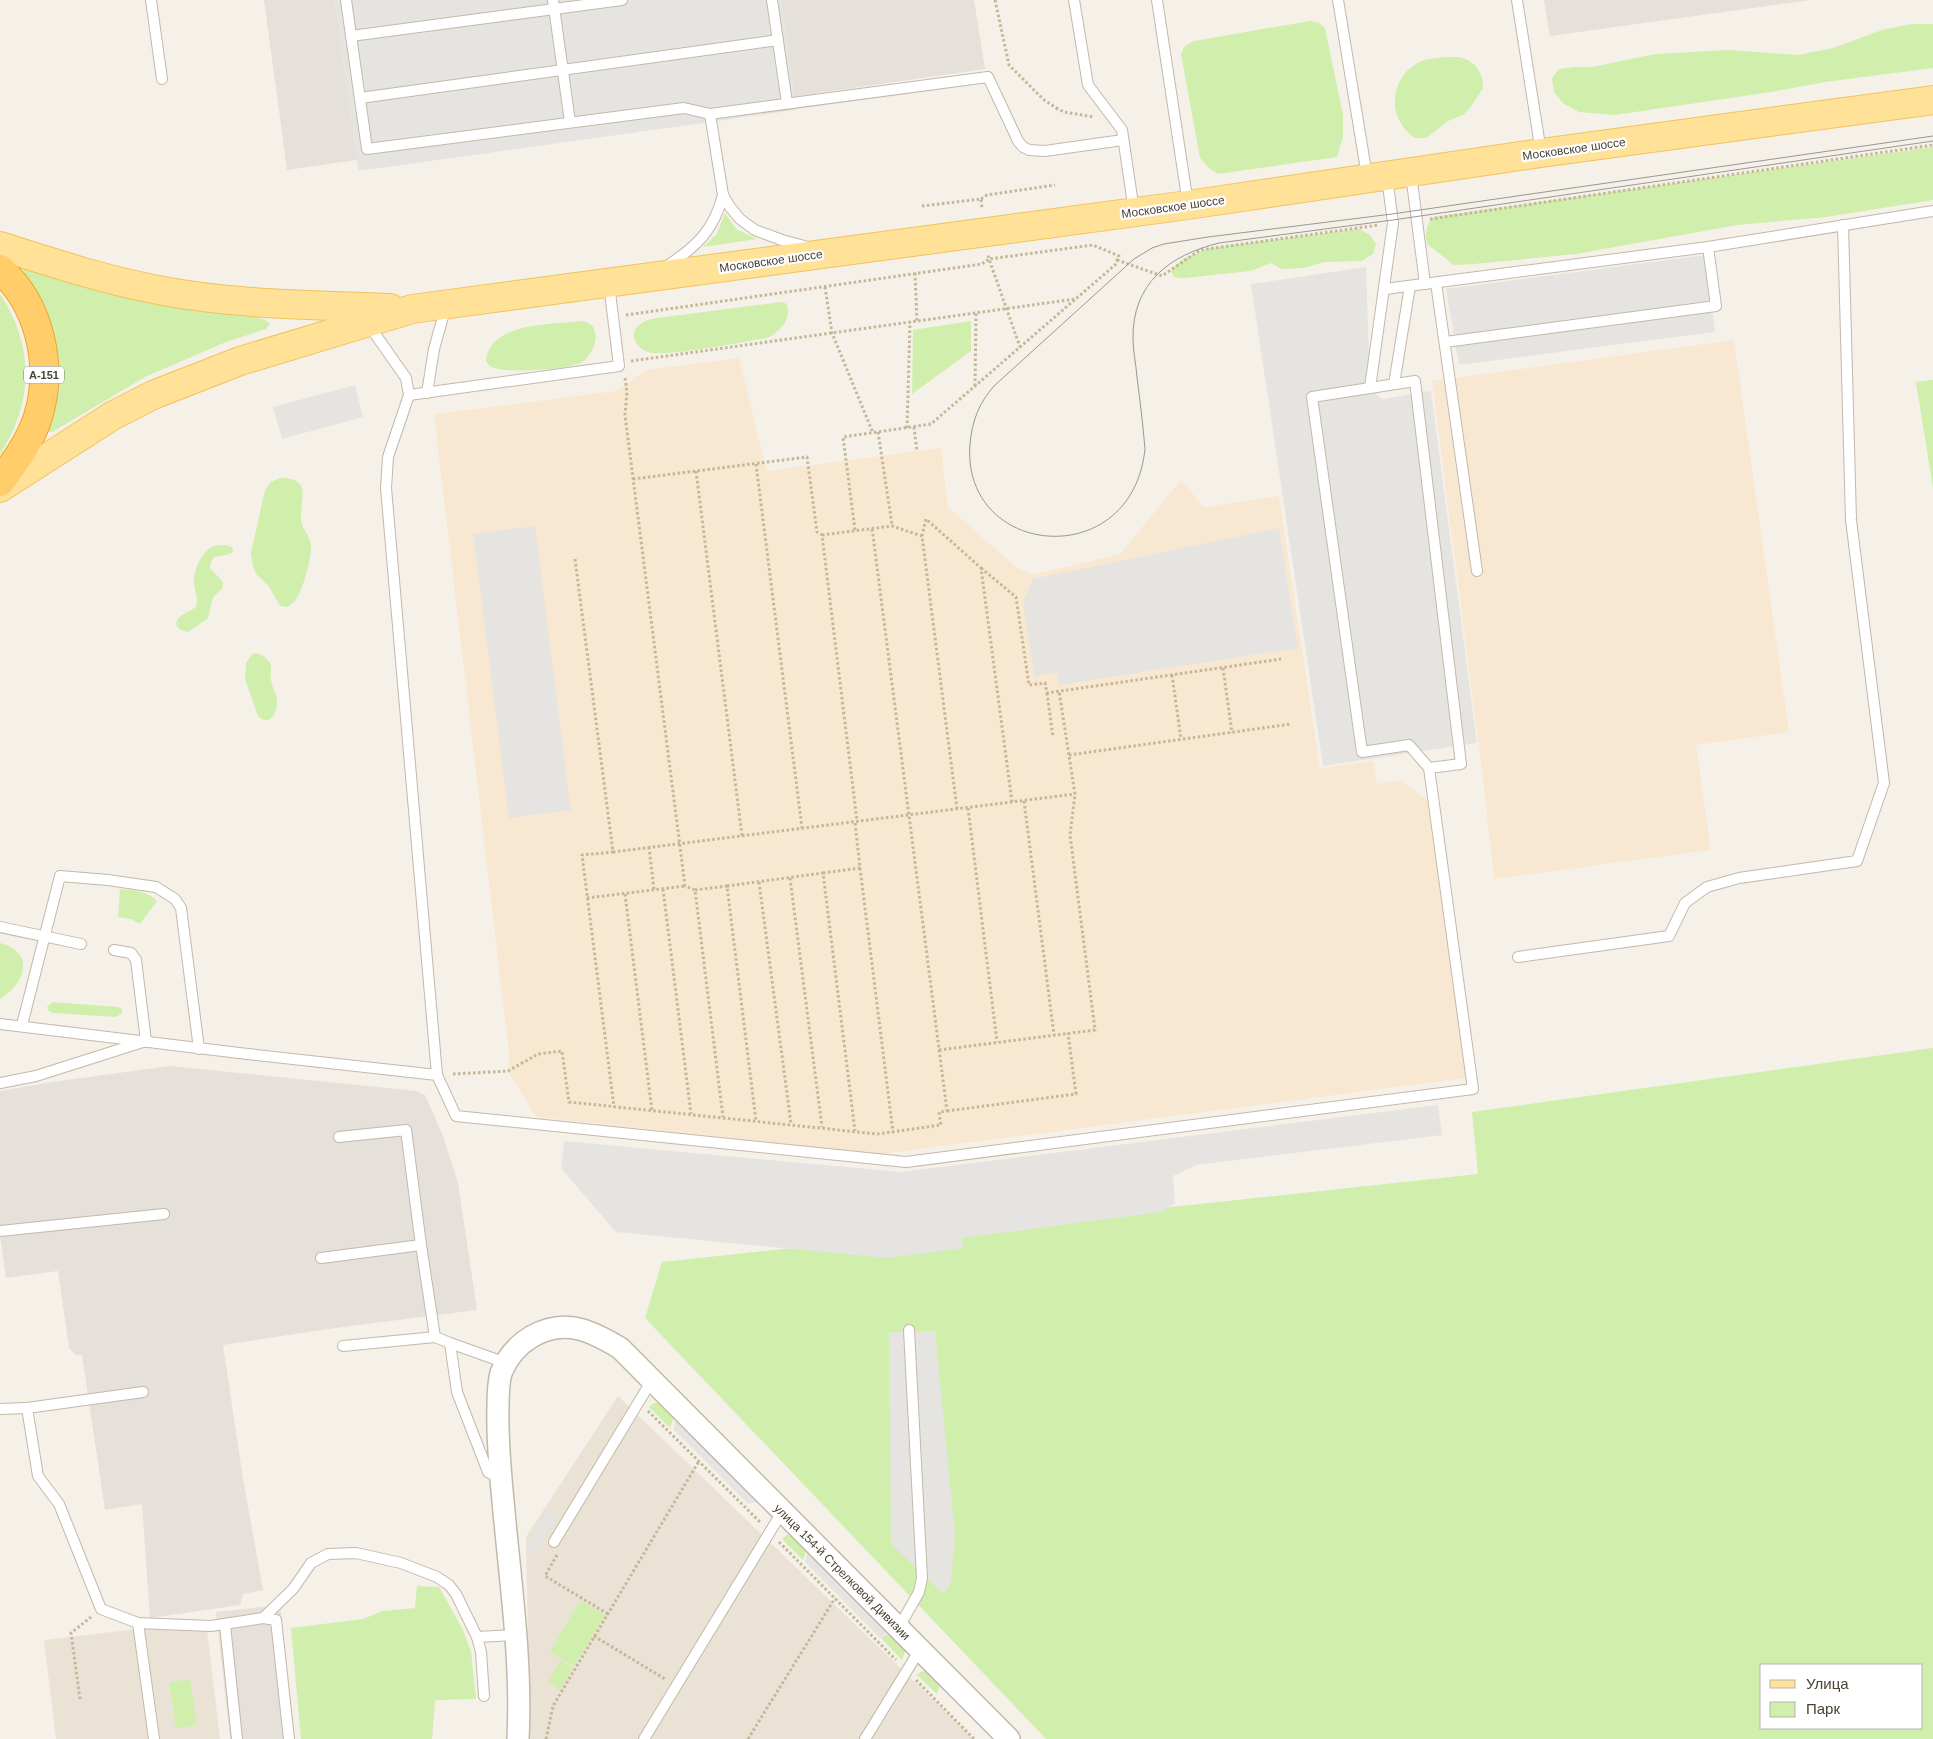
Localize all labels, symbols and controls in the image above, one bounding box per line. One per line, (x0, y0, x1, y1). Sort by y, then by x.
street label: Московское шоссе (1521, 135, 1627, 163)
street label: Московское шоссе (1120, 193, 1226, 221)
street label: Московское шоссе (718, 247, 824, 275)
road number: А-151 (24, 366, 64, 384)
street label: улица 154-й Стрелковой Дивизии (771, 1501, 913, 1643)
legend (1760, 1664, 1923, 1729)
text: Улица (1806, 1675, 1849, 1692)
text: Парк (1806, 1700, 1840, 1717)

